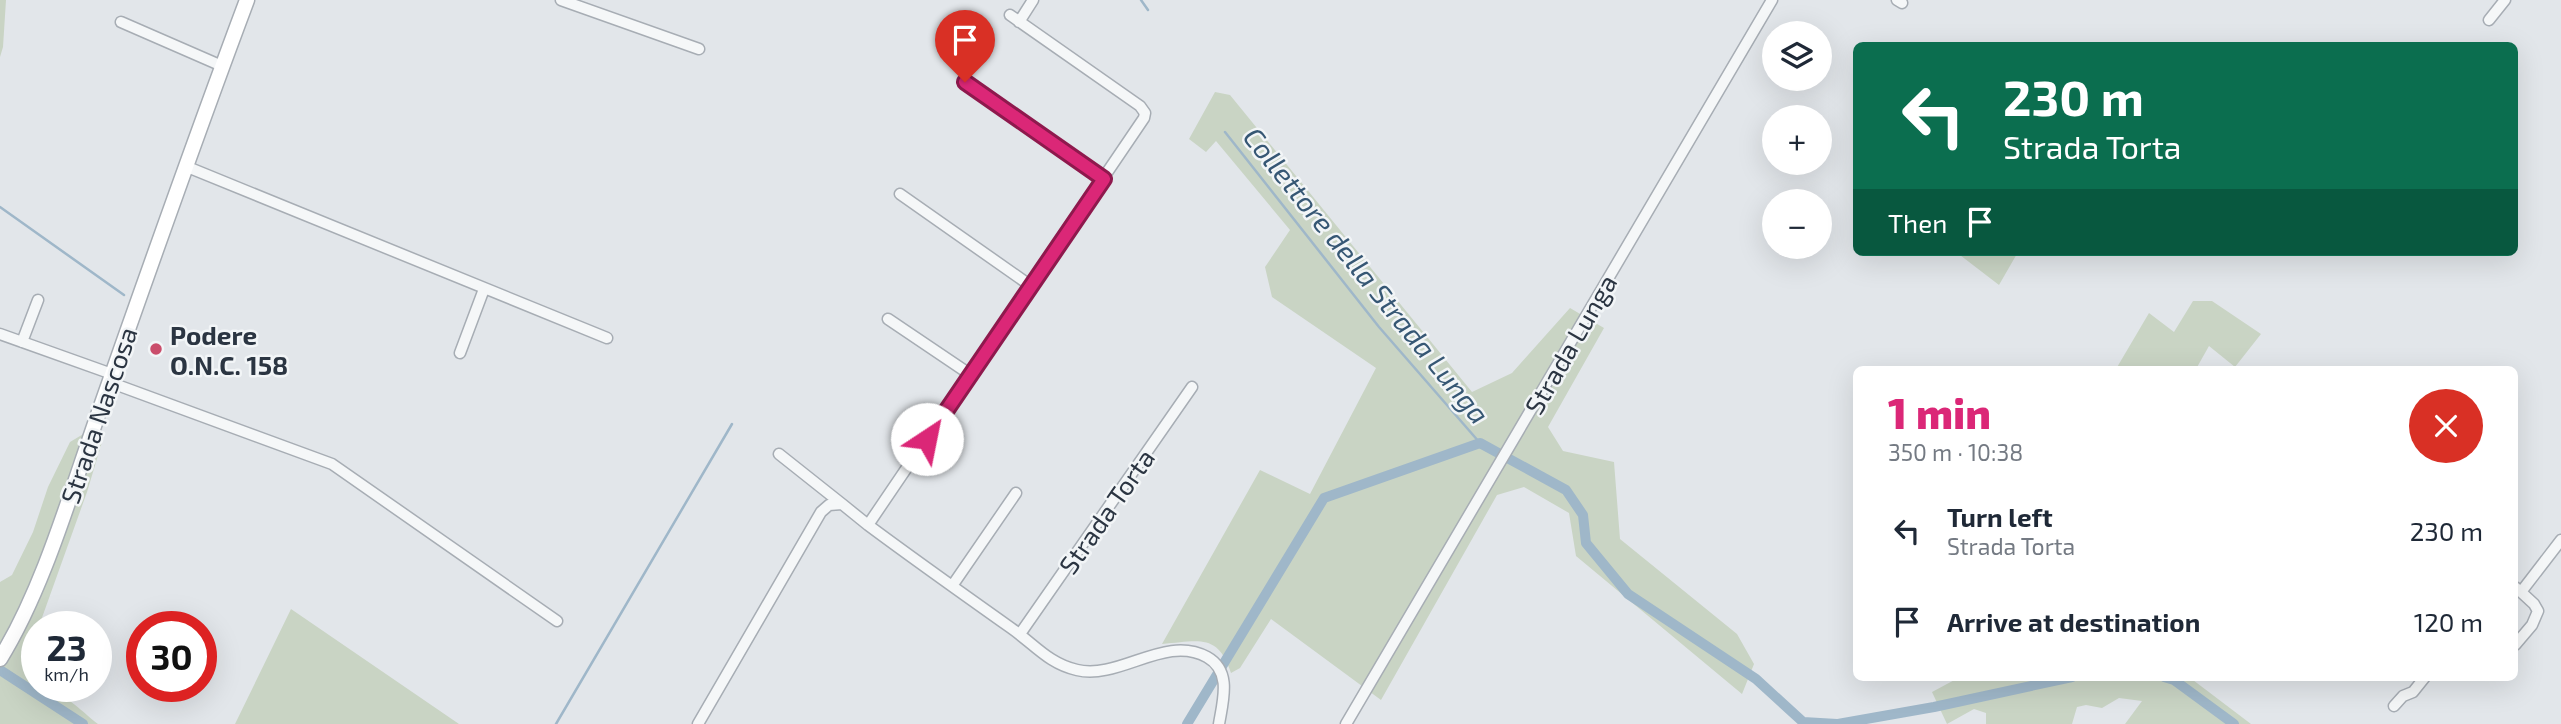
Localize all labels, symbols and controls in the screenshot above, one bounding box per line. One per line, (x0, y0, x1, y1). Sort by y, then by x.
pin (935, 10, 995, 82)
icon: arrive (946, 21, 984, 59)
map controls (1762, 21, 1832, 259)
button: layers (1762, 21, 1832, 91)
text: 230 m (2003, 67, 2144, 126)
icon: left (1888, 70, 1979, 161)
button: + (1762, 105, 1832, 175)
water label: Collettore della Strada Lunga (1237, 120, 1497, 430)
text: Strada Torta (2003, 127, 2181, 165)
button: − (1762, 189, 1832, 259)
icon: arrive (1961, 203, 1999, 241)
text: Then (1888, 207, 1947, 238)
street label: Strada Lunga (1518, 269, 1622, 419)
place label: Podere O.N.C. 158 (170, 319, 288, 380)
street label: Strada Nascosa (53, 323, 143, 507)
marker: Podere O.N.C. 158 (148, 341, 164, 357)
text: 1 min (1888, 387, 1991, 437)
button: close (2409, 389, 2483, 463)
position arrow (890, 402, 964, 476)
text: 350 m · 10:38 (1888, 438, 2023, 466)
street label: Strada Torta (1052, 443, 1160, 579)
text: Turn left (1947, 501, 2053, 532)
icon: left (1888, 512, 1926, 550)
text: 230 m (2410, 515, 2483, 546)
text: Strada Torta (1947, 532, 2075, 560)
icon: arrive (1888, 603, 1926, 641)
text: Arrive at destination (1947, 606, 2200, 637)
text: 120 m (2414, 606, 2483, 637)
speed limit sign: 30 (126, 611, 217, 702)
text: 23 (46, 626, 87, 668)
text: km/h (44, 663, 89, 685)

